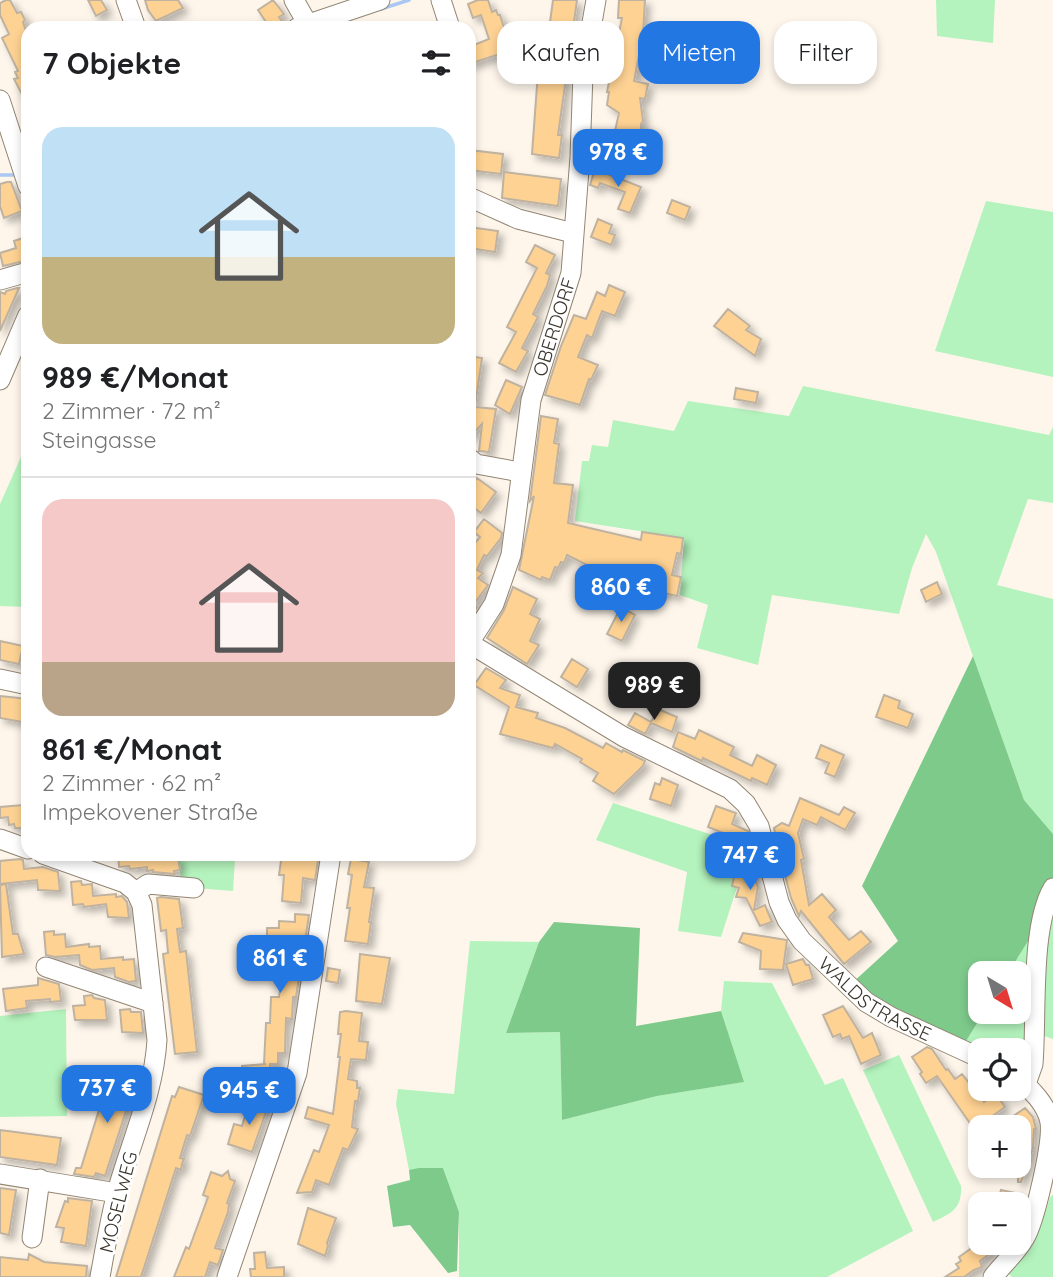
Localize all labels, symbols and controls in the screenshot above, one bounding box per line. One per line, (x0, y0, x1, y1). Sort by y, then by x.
chip: Kaufen (497, 21, 624, 84)
chip: Mieten (638, 21, 760, 84)
chip: Filter (774, 21, 877, 84)
text: 7 Objekte (42, 44, 181, 82)
icon: filters (417, 44, 455, 82)
pin: 978 € (569, 130, 667, 189)
text: 978 € (589, 137, 647, 166)
icon: home (186, 173, 312, 299)
street label: OBERDORF (527, 275, 581, 379)
text: 989 €/Monat (42, 358, 229, 396)
text: 2 Zimmer · 72 m² (42, 396, 221, 425)
text: Steingasse (42, 425, 157, 454)
icon: home (186, 545, 312, 671)
pin: 860 € (572, 564, 670, 624)
text: 860 € (591, 572, 651, 601)
pin: 989 € (605, 662, 703, 722)
text: 989 € (624, 670, 684, 699)
text: 861 €/Monat (42, 730, 223, 768)
text: 2 Zimmer · 62 m² (42, 768, 221, 797)
text: Impekovener Straße (42, 797, 258, 826)
pin: 747 € (701, 832, 799, 892)
text: 747 € (721, 840, 779, 869)
pin: 861 € (231, 936, 329, 995)
text: 861 € (253, 943, 307, 972)
street label: WALDSTRASSE (814, 951, 935, 1046)
north arrow (968, 961, 1031, 1024)
map controls (968, 961, 1031, 1255)
button: locate (968, 1038, 1031, 1101)
pin: 737 € (58, 1066, 156, 1125)
pin: 945 € (200, 1068, 298, 1127)
text: 737 € (78, 1073, 136, 1102)
text: 945 € (219, 1075, 279, 1104)
button: + (968, 1115, 1031, 1178)
street label: MOSELWEG (94, 1149, 142, 1255)
button: − (968, 1192, 1031, 1255)

